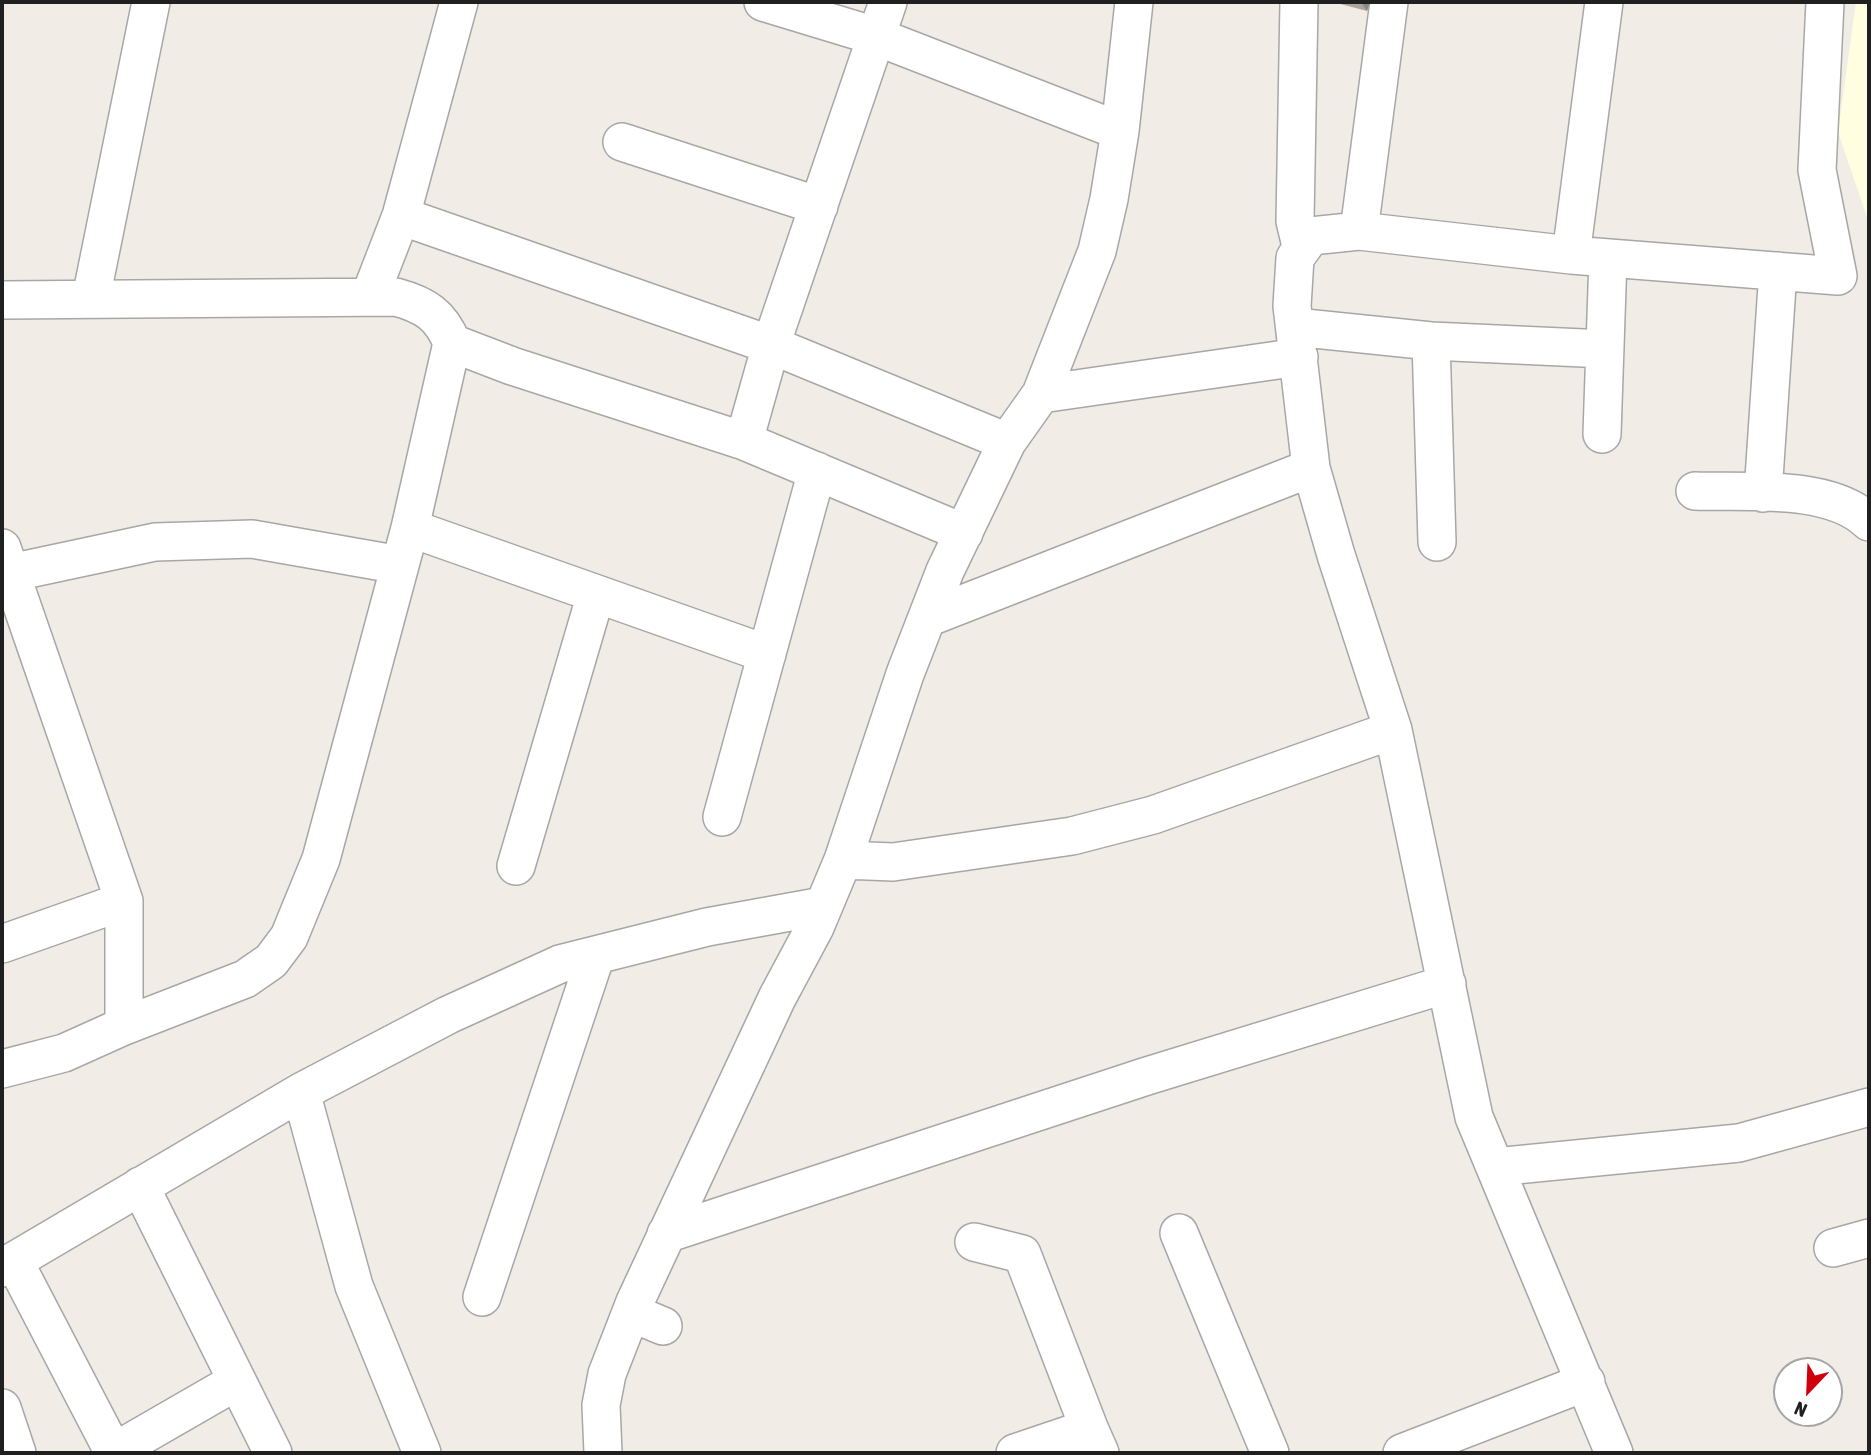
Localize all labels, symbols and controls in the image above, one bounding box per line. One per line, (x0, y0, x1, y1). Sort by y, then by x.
north arrow (1773, 1357, 1843, 1427)
text: N (1791, 1397, 1810, 1422)

